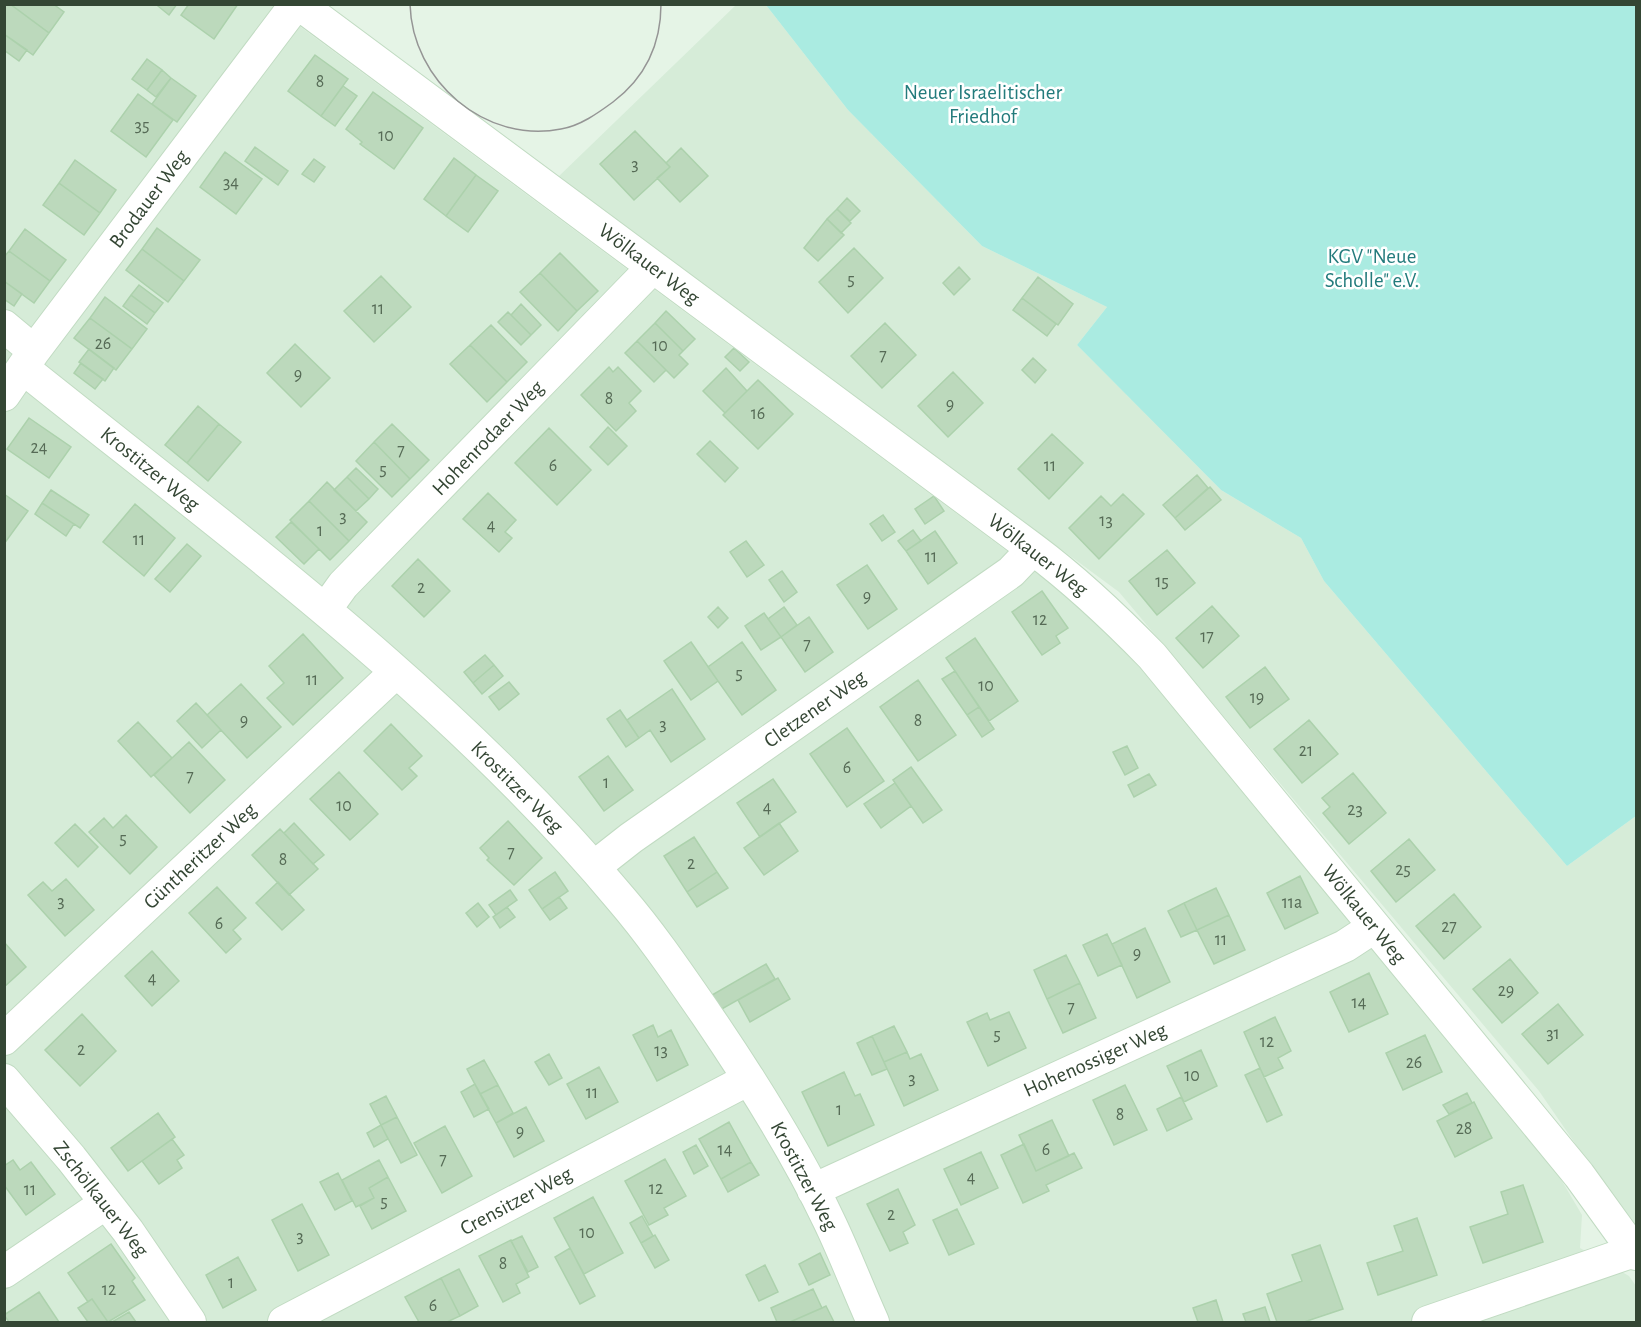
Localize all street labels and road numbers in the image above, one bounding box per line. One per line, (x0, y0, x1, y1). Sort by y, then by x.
street label: Brodauer Weg (105, 145, 193, 252)
street label: Wölkauer Weg (595, 219, 704, 309)
street label: Hohenrodaer Weg (428, 376, 548, 499)
street label: Krostitzer Weg (97, 423, 204, 516)
street label: Wölkauer Weg (984, 510, 1092, 601)
street label: Cletzener Weg (760, 666, 870, 752)
street label: Krostitzer Weg (467, 737, 568, 838)
street label: Güntheritzer Weg (140, 798, 261, 913)
street label: Wölkauer Weg (1318, 861, 1411, 968)
street label: Hohenossiger Weg (1020, 1019, 1170, 1101)
street label: Krostitzer Weg (766, 1118, 842, 1235)
street label: Zschölkauer Weg (50, 1137, 153, 1261)
street label: Crensitzer Weg (457, 1162, 576, 1239)

